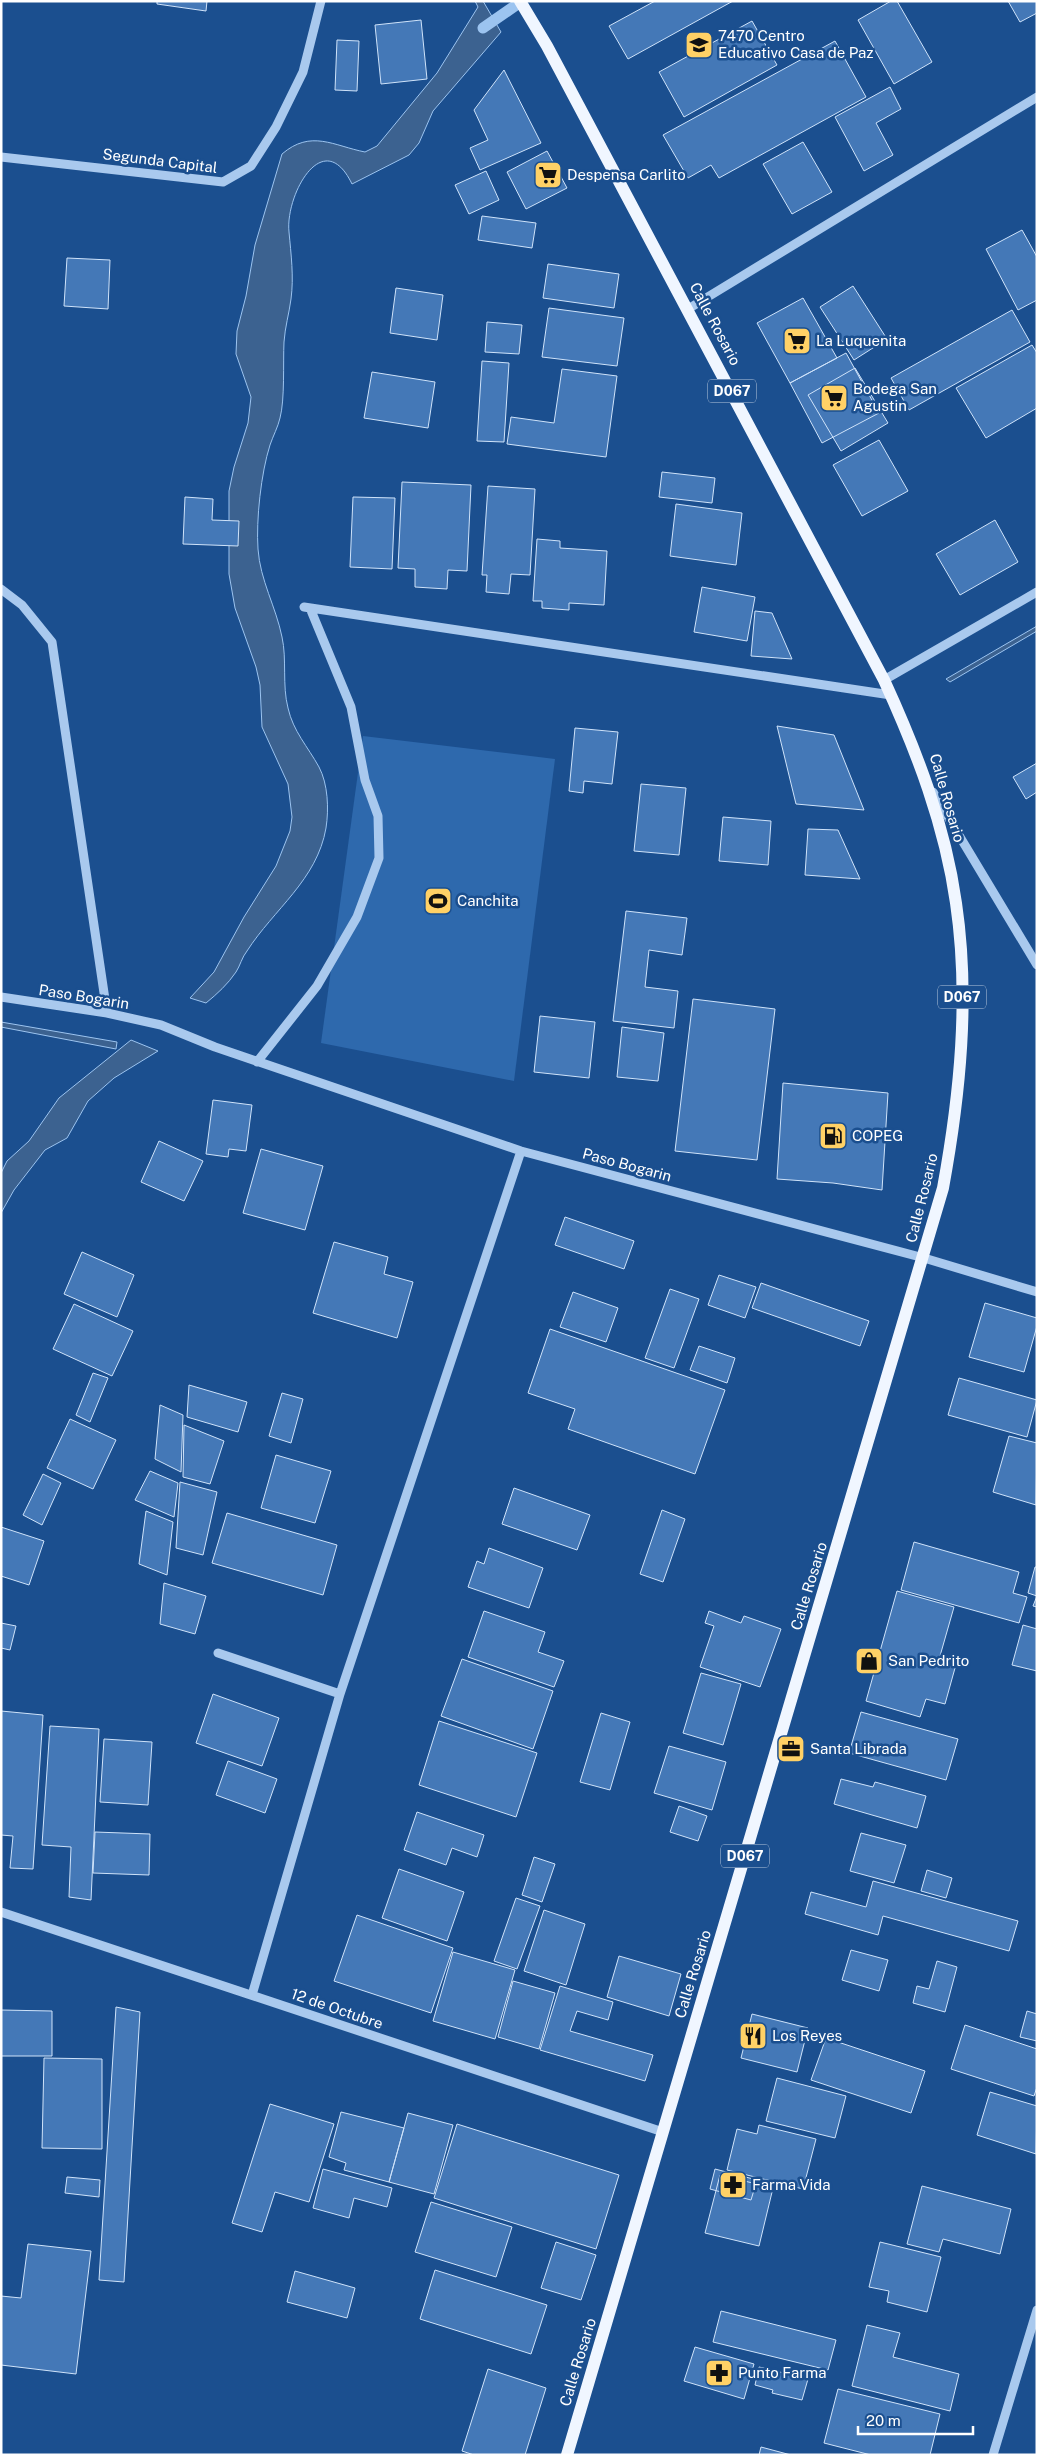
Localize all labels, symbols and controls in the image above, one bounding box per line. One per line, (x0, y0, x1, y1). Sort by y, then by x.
place label: 7470 Centro Educativo Casa de Paz (718, 27, 874, 61)
school or university icon: 7470 Centro Educativo Casa de Paz (684, 30, 714, 60)
street label: Segunda Capital (102, 145, 219, 176)
supermarket icon: Despensa Carlito (533, 160, 563, 190)
place label: Despensa Carlito (567, 166, 686, 183)
street label: Calle Rosario (686, 279, 744, 368)
supermarket icon: La Luquenita (782, 326, 812, 356)
place label: La Luquenita (816, 332, 906, 349)
road number: D067 (708, 380, 756, 402)
place label: Bodega San Agustin (853, 380, 937, 414)
supermarket icon: Bodega San Agustin (819, 383, 849, 413)
street label: Calle Rosario (927, 752, 968, 844)
sports icon: Canchita (423, 886, 453, 916)
place label: Canchita (457, 892, 519, 909)
street label: Paso Bogarin (38, 981, 131, 1012)
road number: D067 (938, 986, 986, 1009)
fuel station icon: COPEG (818, 1121, 848, 1151)
place label: COPEG (852, 1127, 903, 1144)
street label: Paso Bogarin (581, 1144, 674, 1185)
street label: Calle Rosario (902, 1151, 941, 1244)
street label: Calle Rosario (787, 1540, 830, 1632)
shop icon: San Pedrito (854, 1646, 884, 1676)
place label: San Pedrito (888, 1652, 969, 1669)
office icon: Santa Librada (776, 1734, 806, 1764)
place label: Santa Librada (810, 1740, 907, 1757)
road number: D067 (721, 1844, 769, 1868)
street label: Calle Rosario (671, 1928, 714, 2020)
street label: 12 de Octubre (289, 1985, 385, 2032)
restaurant icon: Los Reyes (738, 2021, 768, 2051)
place label: Los Reyes (772, 2027, 842, 2044)
pharmacy icon: Farma Vida (718, 2170, 748, 2200)
place label: Farma Vida (752, 2176, 831, 2193)
street label: Calle Rosario (556, 2316, 599, 2408)
pharmacy icon: Punto Farma (704, 2358, 734, 2388)
place label: Punto Farma (738, 2364, 826, 2381)
scale bar (858, 2404, 973, 2436)
text: 20 m (866, 2412, 901, 2429)

